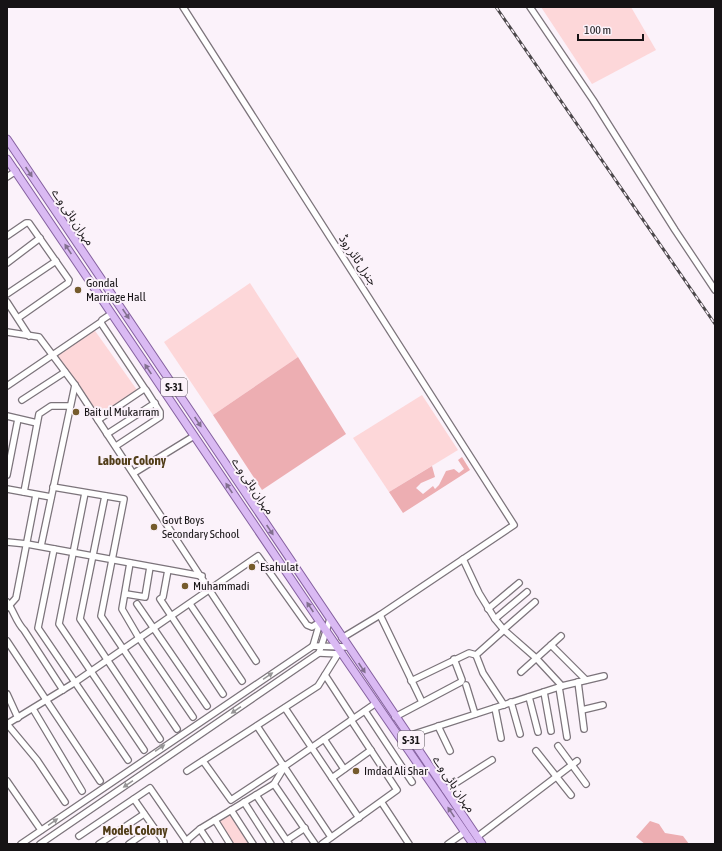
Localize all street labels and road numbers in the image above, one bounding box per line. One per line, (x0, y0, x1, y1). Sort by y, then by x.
street label: مہران ہائی وے (48, 186, 97, 249)
street label: جنرل ٹائر روڈ (336, 232, 380, 288)
road number: S-31 (161, 378, 187, 396)
street label: مہران ہائی وے (228, 455, 277, 518)
road number: S-31 (398, 731, 424, 749)
street label: مہران ہائی وے (429, 753, 478, 816)

